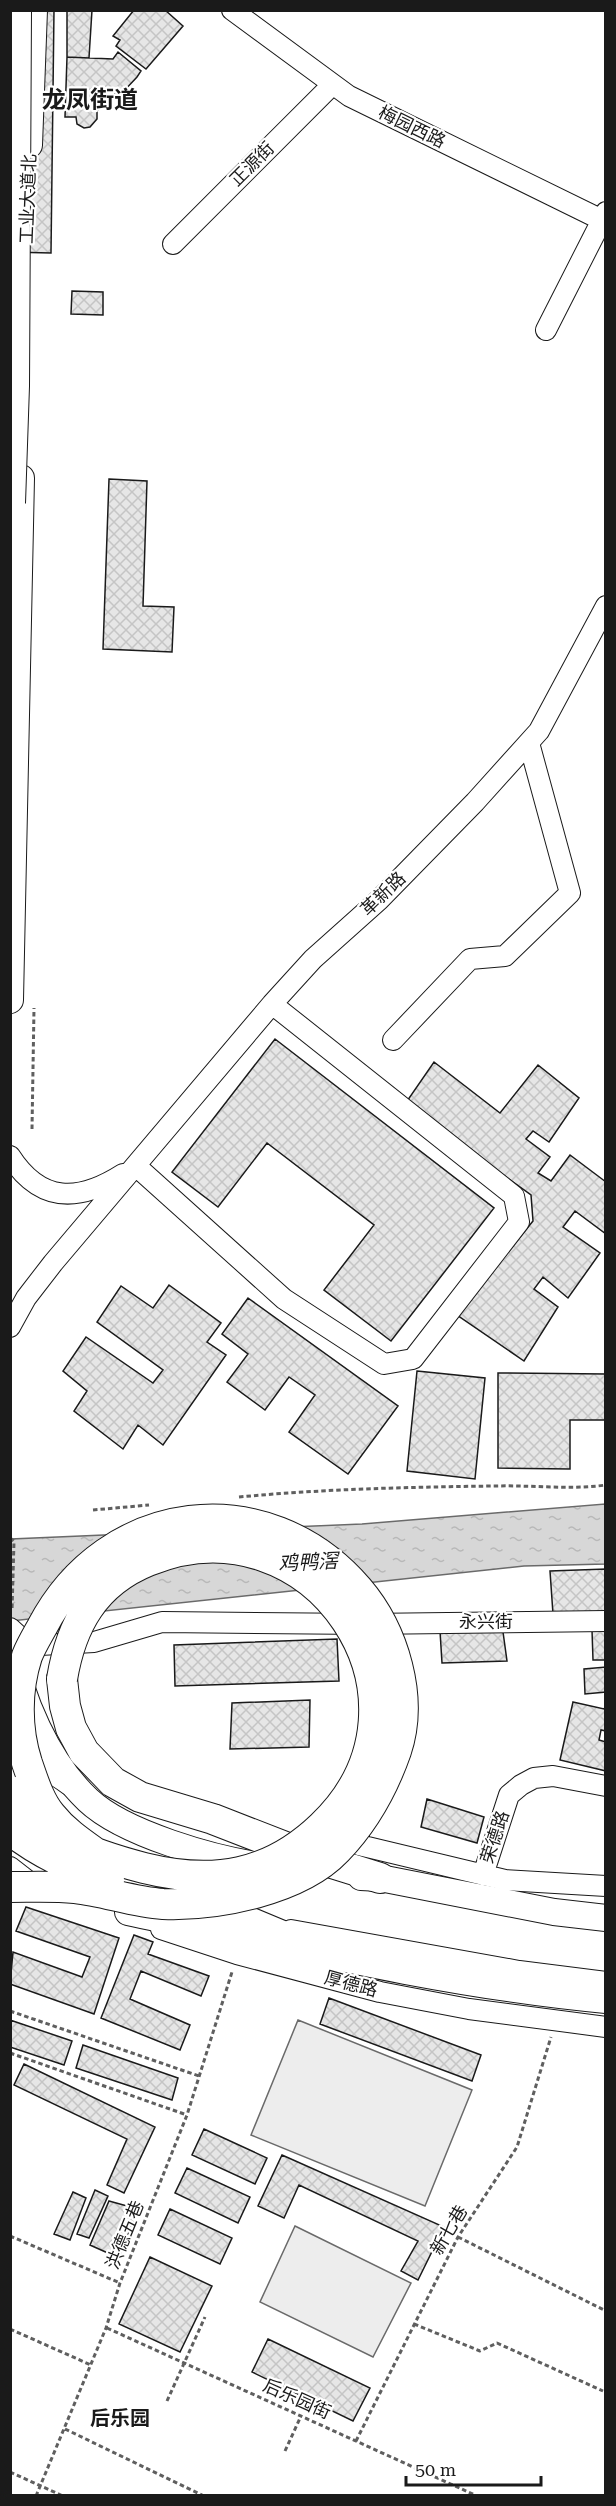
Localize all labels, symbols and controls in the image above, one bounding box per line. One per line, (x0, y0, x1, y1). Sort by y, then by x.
district label: 龙凤街道 (42, 86, 138, 114)
street label: 梅园西路 (375, 101, 449, 152)
street label: 正源街 (225, 137, 278, 190)
street label: 工业大道北 (15, 154, 40, 244)
street label: 革新路 (356, 867, 409, 920)
water label: 鸡鸭滘 (277, 1548, 342, 1576)
street label: 永兴街 (459, 1611, 513, 1632)
street label: 荣德路 (476, 1808, 513, 1866)
street label: 厚德路 (322, 1966, 380, 2001)
street label: 洪德五巷 (101, 2198, 148, 2272)
street label: 新七巷 (426, 2201, 471, 2258)
street label: 后乐园街 (260, 2374, 334, 2423)
district label: 后乐园 (90, 2406, 150, 2430)
scale bar (406, 2449, 541, 2487)
text: 50 m (415, 2459, 456, 2480)

